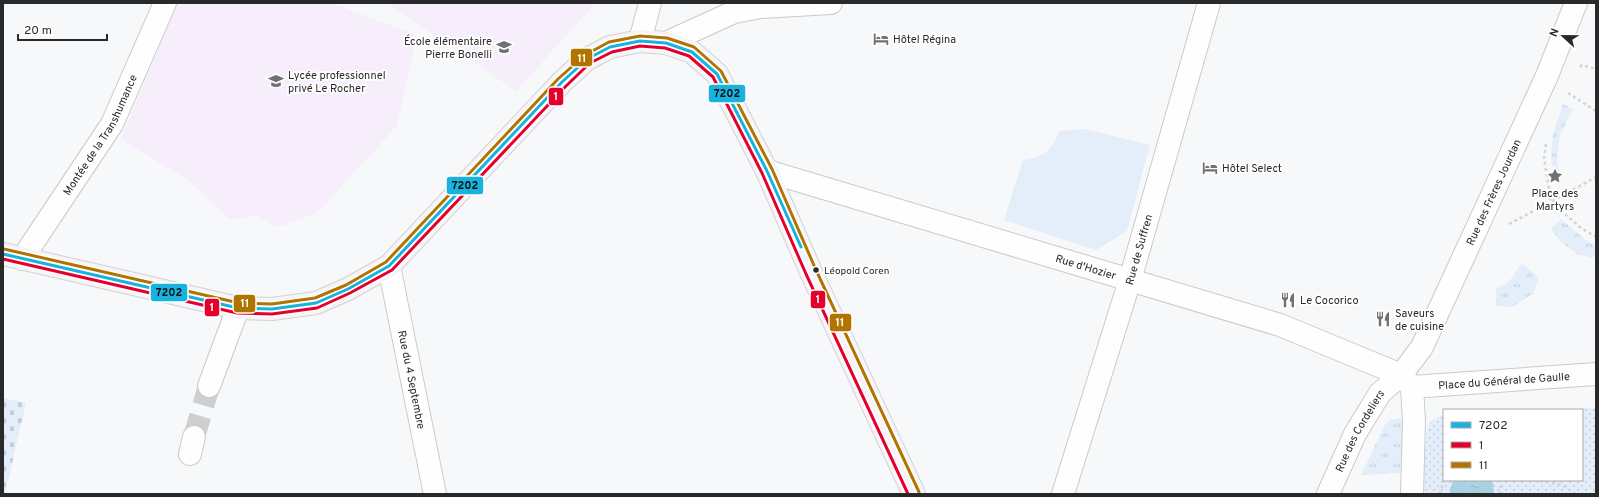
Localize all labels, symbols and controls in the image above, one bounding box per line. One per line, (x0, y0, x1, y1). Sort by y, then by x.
scale bar (18, 16, 107, 42)
north arrow (1543, 16, 1583, 56)
text: 20 m (24, 23, 52, 39)
text: N (1547, 26, 1563, 39)
hotel icon: Hôtel Régina (872, 30, 890, 48)
place label: Hôtel Régina (893, 33, 956, 47)
place label: École élémentaire Pierre Bonelli (404, 34, 492, 62)
school or university icon: École élémentaire Pierre Bonelli (495, 38, 513, 56)
line badge: 11 (570, 48, 593, 67)
text: 11 (578, 52, 586, 66)
place label: Lycée professionnel privé Le Rocher (288, 69, 386, 96)
street label: Montée de la Transhumance (60, 72, 141, 198)
school or university icon: Lycée professionnel privé Le Rocher (267, 72, 285, 90)
line badge: 7202 (708, 84, 746, 103)
line badge: 1 (548, 87, 564, 106)
text: 7202 (714, 87, 740, 101)
text: 1 (554, 90, 558, 104)
street label: Rue des Frères Jourdan (1464, 137, 1525, 248)
hotel icon: Hôtel Select (1201, 159, 1219, 177)
place label: Hôtel Select (1222, 162, 1282, 176)
place icon: Place des Martyrs (1546, 167, 1564, 185)
line badge: 7202 (446, 176, 484, 195)
text: 7202 (452, 179, 478, 193)
place label: Place des Martyrs (1531, 187, 1579, 214)
street label: Rue de Suffren (1123, 213, 1156, 287)
street label: Rue d'Hozier (1054, 252, 1118, 284)
marker: Léopold Coren (811, 265, 821, 275)
place label: Léopold Coren (824, 265, 889, 278)
line badge: 7202 (150, 283, 188, 302)
text: 7202 (156, 286, 182, 300)
line badge: 1 (810, 290, 826, 309)
restaurant icon: Le Cocorico (1279, 291, 1297, 309)
text: 1 (816, 293, 820, 307)
line badge: 11 (233, 294, 256, 313)
place label: Le Cocorico (1300, 294, 1359, 308)
text: 11 (241, 297, 249, 311)
line badge: 1 (204, 298, 220, 317)
text: 1 (210, 301, 214, 315)
place label: Saveurs de cuisine (1395, 307, 1444, 334)
restaurant icon: Saveurs de cuisine (1374, 310, 1392, 328)
line badge: 11 (829, 313, 852, 332)
text: 11 (836, 316, 844, 330)
street label: Rue du 4 Septembre (394, 329, 428, 431)
street label: Place du Général de Gaulle (1438, 370, 1570, 393)
street label: Rue des Cordeliers (1333, 386, 1388, 475)
legend (1443, 409, 1583, 481)
text: 7202 (1479, 418, 1507, 434)
text: 1 (1479, 438, 1483, 454)
text: 11 (1479, 458, 1488, 474)

